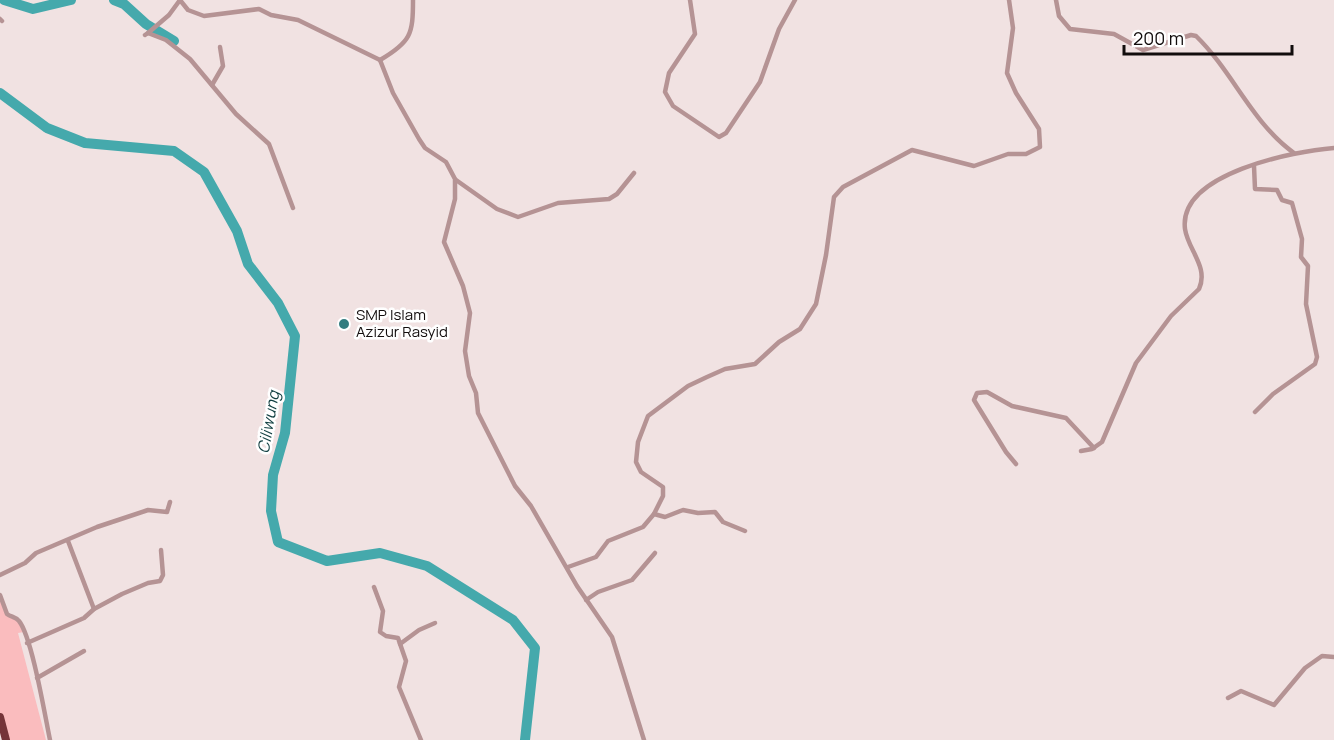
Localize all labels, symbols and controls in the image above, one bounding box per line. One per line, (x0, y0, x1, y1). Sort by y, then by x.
scale bar (1124, 18, 1292, 56)
text: 200 m (1133, 26, 1184, 50)
place label: SMP Islam Azizur Rasyid (356, 304, 448, 342)
marker: SMP Islam Azizur Rasyid (337, 317, 351, 331)
water label: Ciliwung (252, 387, 285, 455)

